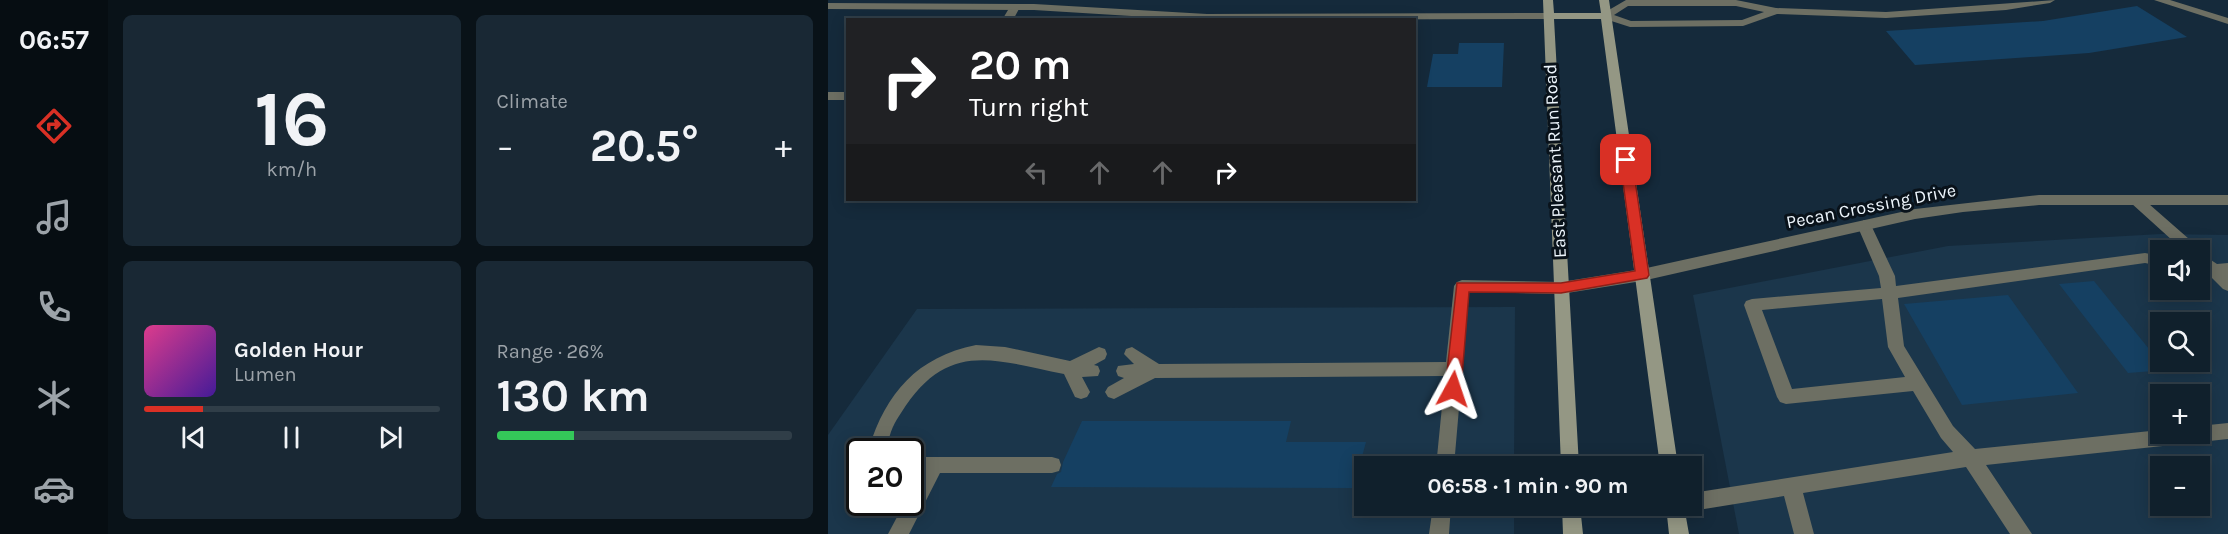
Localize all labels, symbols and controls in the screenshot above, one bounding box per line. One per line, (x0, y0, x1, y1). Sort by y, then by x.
text: 06:57 (19, 24, 89, 56)
text: 20 m (969, 40, 1071, 90)
icon: right (870, 42, 948, 120)
street label: East Pleasant Run Road (1539, 63, 1571, 259)
text: 16 (254, 73, 329, 165)
text: Climate (497, 90, 568, 113)
text: Turn right (969, 91, 1089, 123)
icon: directions (33, 105, 75, 147)
text: 20.5° (590, 120, 699, 172)
text: − (497, 127, 514, 165)
text: + (775, 127, 792, 165)
pin (1600, 134, 1651, 185)
icon: arrive (1609, 143, 1642, 176)
icon: left (1020, 156, 1053, 189)
icon: ahead (1083, 156, 1116, 189)
icon: ahead (1146, 156, 1179, 189)
icon: right (1209, 156, 1242, 189)
text: km/h (266, 158, 317, 181)
street label: Pecan Crossing Drive (1784, 179, 1958, 233)
icon: music (33, 196, 75, 238)
map controls (2150, 240, 2210, 516)
button: sound (2150, 240, 2210, 300)
icon: phone (33, 286, 75, 328)
button: search (2150, 312, 2210, 372)
text: Golden Hour (234, 337, 363, 363)
text: Range · 26% (497, 340, 604, 363)
position arrow (1421, 357, 1485, 421)
text: Lumen (234, 363, 297, 386)
text: 130 km (497, 370, 650, 422)
icon: climate (33, 377, 75, 419)
button: + (2150, 384, 2210, 444)
icon: previous (177, 421, 210, 454)
icon: pause (275, 421, 308, 454)
icon: next (374, 421, 407, 454)
speed limit sign: 20 (846, 438, 924, 516)
button: − (2150, 456, 2210, 516)
icon: car (33, 468, 75, 510)
text: 06:58 · 1 min · 90 m (1428, 473, 1628, 499)

